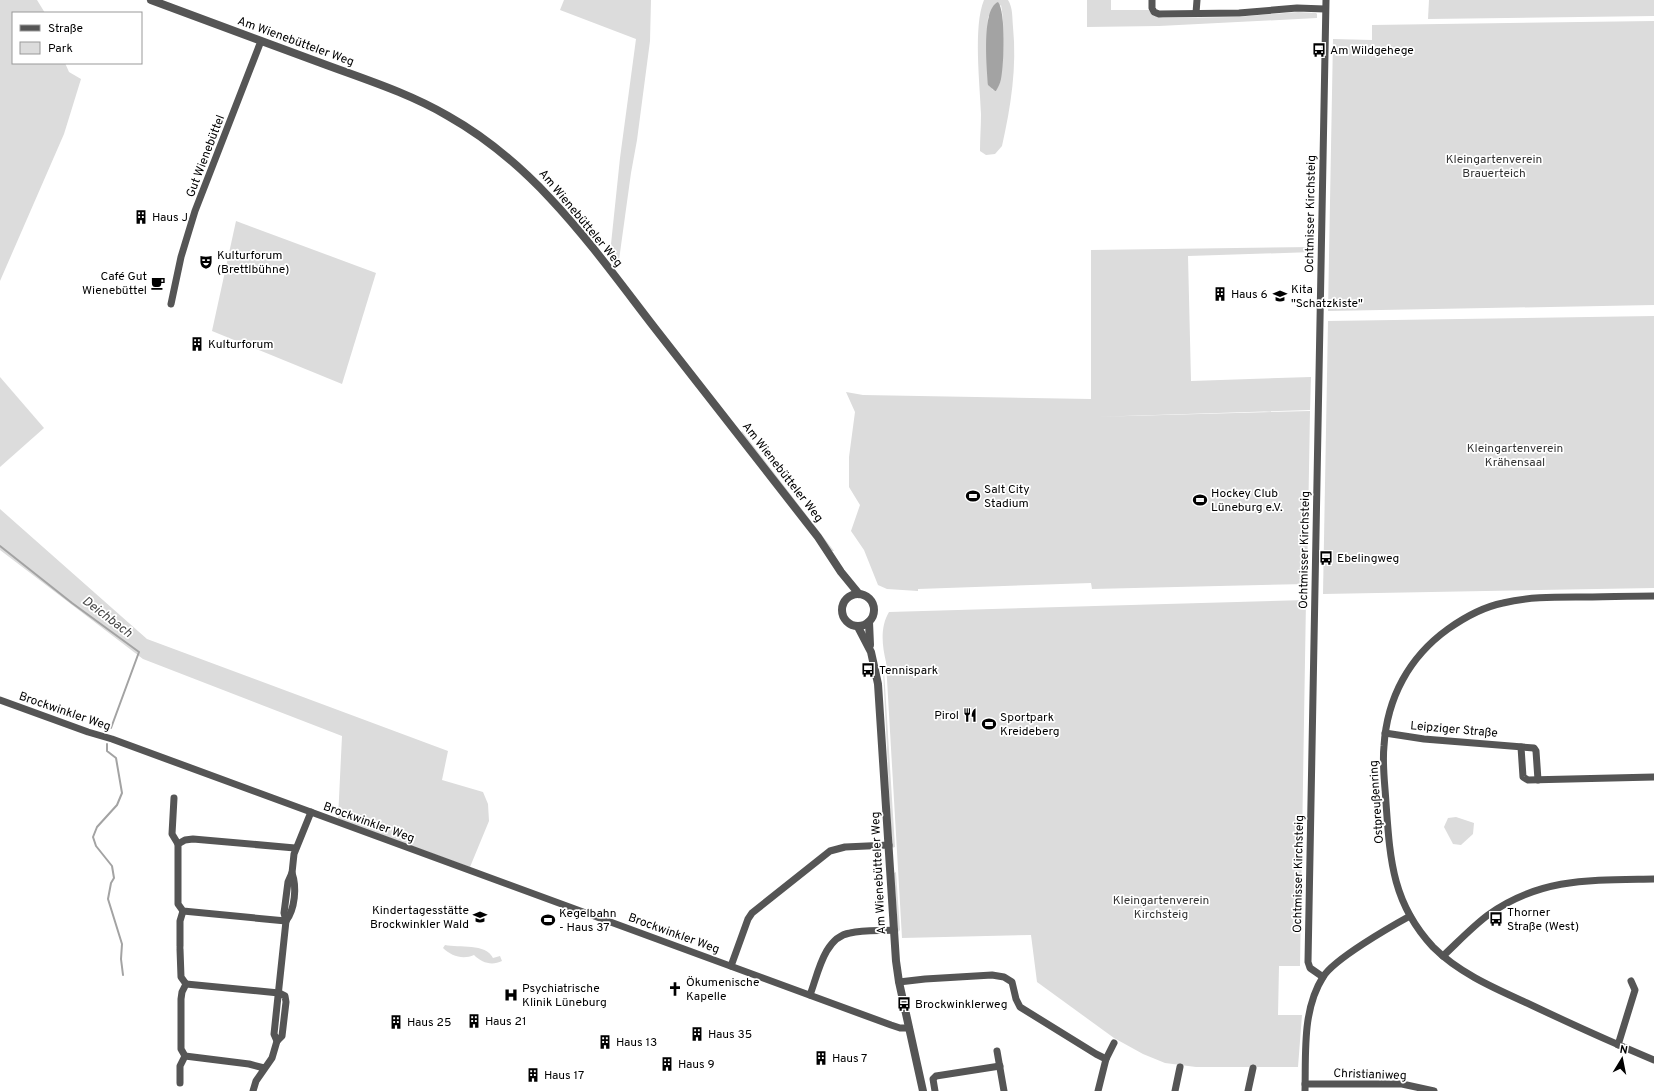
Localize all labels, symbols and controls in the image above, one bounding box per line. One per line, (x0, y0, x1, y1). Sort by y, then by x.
legend (12, 12, 142, 64)
street label: Am Wienebütteler Weg (235, 13, 356, 70)
text: Straße (48, 21, 83, 37)
text: Park (48, 41, 73, 57)
bus stop icon: Am Wildgehege (1311, 42, 1327, 58)
place label: Am Wildgehege (1330, 43, 1414, 59)
street label: Gut Wienebüttel (183, 113, 229, 200)
park label: Kleingartenverein Brauerteich (1446, 152, 1542, 182)
street label: Ochtmisser Kirchsteig (1302, 155, 1320, 273)
street label: Am Wienebütteler Weg (535, 166, 626, 271)
building icon: Haus J (133, 209, 149, 225)
place label: Haus J (152, 210, 188, 226)
place label: Kulturforum (Brettlbühne) (217, 248, 289, 278)
theatre icon: Kulturforum (Brettlbühne) (198, 254, 214, 270)
place label: Café Gut Wienebüttel (82, 269, 147, 299)
cafe icon: Café Gut Wienebüttel (150, 275, 166, 291)
place label: Kita "Schatzkiste" (1291, 282, 1363, 312)
building icon: Haus 6 (1212, 286, 1228, 302)
place label: Haus 6 (1231, 287, 1268, 303)
school or university icon: Kita "Schatzkiste" (1272, 288, 1288, 304)
building icon: Kulturforum (189, 336, 205, 352)
place label: Kulturforum (208, 337, 274, 353)
street label: Am Wienebütteler Weg (738, 419, 826, 526)
park label: Kleingartenverein Krähensaal (1467, 441, 1563, 471)
place label: Salt City Stadium (984, 482, 1029, 512)
place label: Hockey Club Lüneburg e.V. (1211, 486, 1283, 516)
sports icon: Salt City Stadium (965, 488, 981, 504)
street label: Ochtmisser Kirchsteig (1296, 491, 1314, 609)
sports icon: Hockey Club Lüneburg e.V. (1192, 492, 1208, 508)
bus stop icon: Ebelingweg (1318, 550, 1334, 566)
place label: Ebelingweg (1337, 551, 1399, 567)
water label: Deichbach (78, 594, 135, 642)
bus stop icon: Tennispark (860, 662, 876, 678)
place label: Tennispark (879, 663, 938, 679)
street label: Brockwinkler Weg (17, 689, 113, 735)
restaurant icon: Pirol (962, 707, 978, 723)
place label: Pirol (934, 708, 959, 724)
place label: Sportpark Kreideberg (1000, 710, 1060, 740)
sports icon: Sportpark Kreideberg (981, 716, 997, 732)
street label: Leipziger Straße (1410, 718, 1498, 742)
street label: Ostpreußenring (1366, 760, 1388, 844)
street label: Brockwinkler Weg (321, 799, 417, 847)
street label: Am Wienebütteler Weg (868, 811, 890, 935)
street label: Ochtmisser Kirchsteig (1290, 815, 1308, 933)
park label: Kleingartenverein Kirchsteig (1113, 893, 1209, 923)
place label: Kindertagesstätte Brockwinkler Wald (370, 903, 469, 933)
place label: Thorner Straße (West) (1507, 905, 1579, 935)
place label: Kegelbahn - Haus 37 (559, 906, 616, 936)
school or university icon: Kindertagesstätte Brockwinkler Wald (472, 909, 488, 925)
street label: Brockwinkler Weg (626, 910, 722, 958)
bus stop icon: Thorner Straße (West) (1488, 911, 1504, 927)
sports icon: Kegelbahn - Haus 37 (540, 912, 556, 928)
place label: Ökumenische Kapelle (686, 975, 759, 1005)
place label: Psychiatrische Klinik Lüneburg (522, 981, 607, 1011)
church icon: Ökumenische Kapelle (667, 981, 683, 997)
hospital icon: Psychiatrische Klinik Lüneburg (503, 987, 519, 1003)
bus stop icon: Brockwinklerweg (896, 996, 912, 1012)
place label: Brockwinklerweg (915, 997, 1007, 1013)
building icon: Haus 21 (466, 1013, 482, 1029)
building icon: Haus 25 (388, 1014, 404, 1030)
place label: Haus 21 (485, 1014, 526, 1030)
place label: Haus 25 (407, 1015, 451, 1031)
building icon: Haus 35 (689, 1026, 705, 1042)
place label: Haus 35 (708, 1027, 752, 1043)
building icon: Haus 13 (597, 1034, 613, 1050)
place label: Haus 13 (616, 1035, 657, 1051)
north arrow (1602, 1039, 1642, 1079)
text: N (1618, 1043, 1629, 1058)
building icon: Haus 7 (813, 1050, 829, 1066)
place label: Haus 7 (832, 1051, 867, 1067)
building icon: Haus 9 (659, 1056, 675, 1072)
place label: Haus 9 (678, 1057, 715, 1073)
street label: Christianiweg (1333, 1066, 1407, 1084)
building icon: Haus 17 (525, 1067, 541, 1083)
place label: Haus 17 (544, 1068, 584, 1084)

